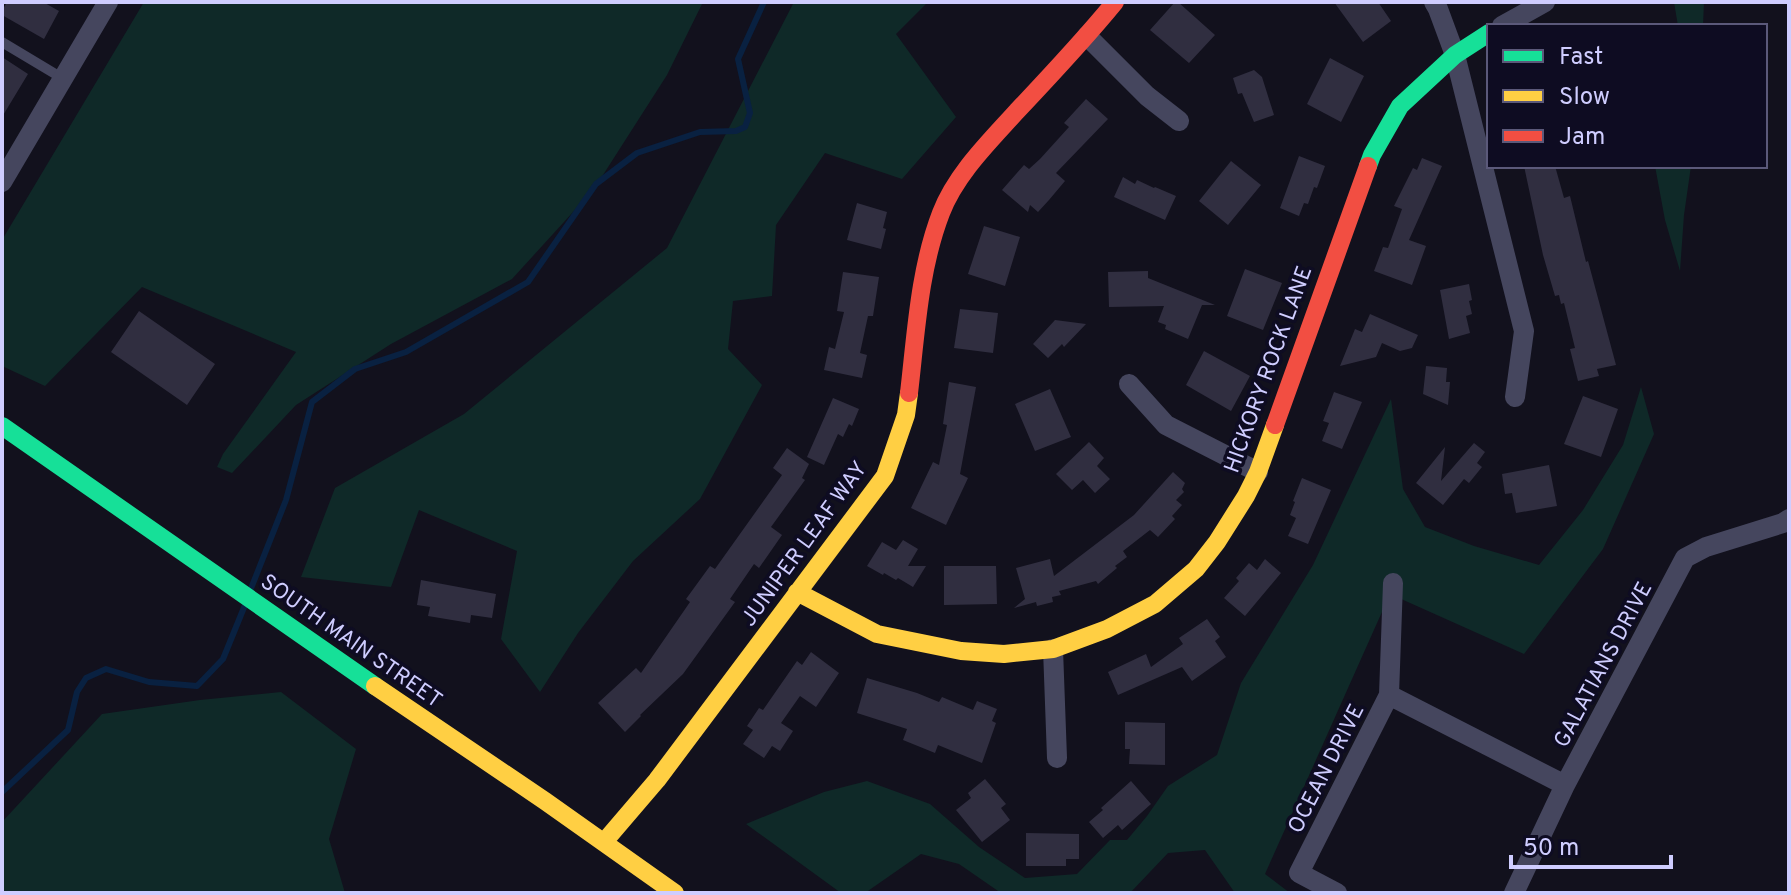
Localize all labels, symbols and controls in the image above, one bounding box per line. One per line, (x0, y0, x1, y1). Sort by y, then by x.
legend (1487, 24, 1767, 168)
text: Fast (1559, 43, 1603, 73)
text: Slow (1559, 83, 1610, 113)
text: Jam (1559, 123, 1605, 153)
street label: HICKORY ROCK LANE (1219, 263, 1319, 477)
street label: JUNIPER LEAF WAY (736, 457, 874, 632)
street label: SOUTH MAIN STREET (255, 569, 447, 715)
street label: GALATIANS DRIVE (1549, 578, 1659, 753)
street label: OCEAN DRIVE (1283, 700, 1371, 838)
scale bar (1511, 819, 1671, 869)
text: 50 m (1523, 834, 1579, 864)

